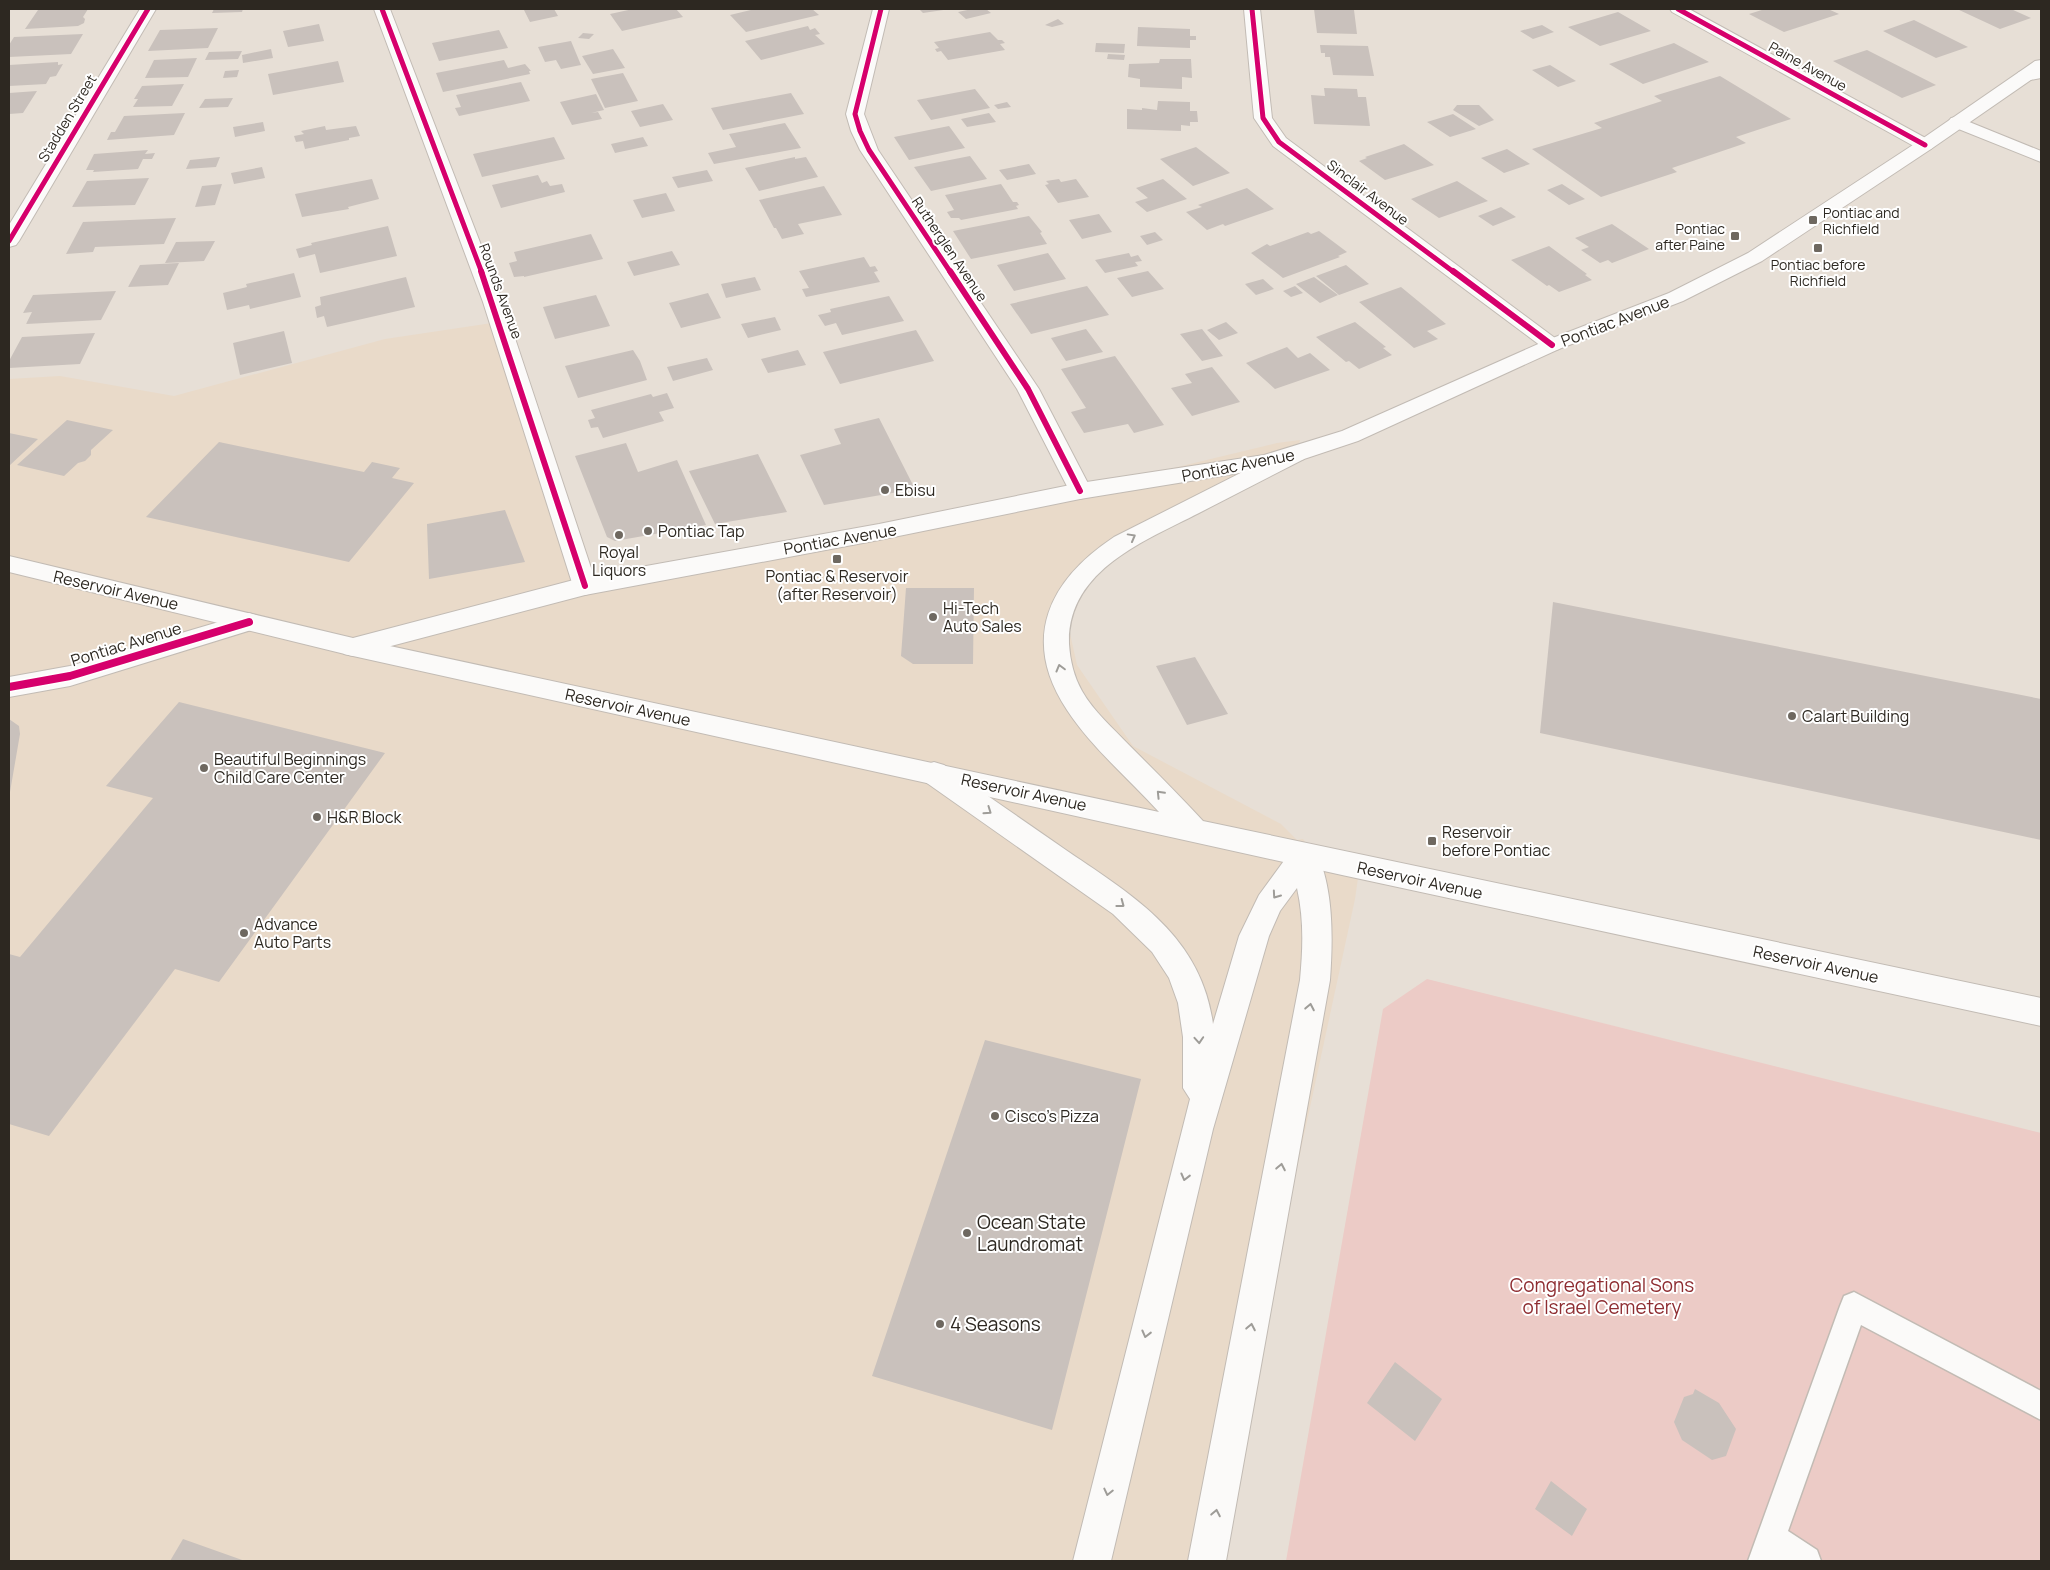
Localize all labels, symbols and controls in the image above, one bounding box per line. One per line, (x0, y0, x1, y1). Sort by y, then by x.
street label: Paine Avenue (1766, 37, 1850, 95)
street label: Stadden Street (33, 70, 101, 165)
street label: Sinclair Avenue (1323, 155, 1413, 229)
street label: Rutherglen Avenue (908, 193, 992, 305)
place label: Pontiac and Richfield (1823, 203, 1900, 238)
marker: Pontiac and Richfield (1807, 214, 1819, 226)
place label: Pontiac after Paine (1655, 219, 1725, 254)
marker: Pontiac after Paine (1729, 230, 1741, 242)
street label: Rounds Avenue (475, 241, 527, 341)
marker: Pontiac before Richfield (1812, 242, 1824, 254)
place label: Pontiac before Richfield (1771, 255, 1865, 290)
street label: Pontiac Avenue (1558, 290, 1672, 352)
street label: Pontiac Avenue (1180, 443, 1296, 487)
place label: Ebisu (895, 479, 935, 501)
marker: Ebisu (879, 484, 891, 496)
street label: Pontiac Avenue (782, 518, 898, 560)
place label: Pontiac Tap (658, 520, 744, 542)
marker: Pontiac Tap (642, 525, 654, 537)
marker: Royal Liquors (613, 529, 625, 541)
one-way arrow (1127, 533, 1136, 543)
place label: Royal Liquors (592, 541, 646, 581)
marker: Pontiac & Reservoir (after Reservoir) (831, 553, 843, 565)
street label: Reservoir Avenue (51, 565, 181, 615)
place label: Pontiac & Reservoir (after Reservoir) (765, 565, 909, 605)
place label: Hi-Tech Auto Sales (943, 597, 1022, 637)
marker: Hi-Tech Auto Sales (927, 611, 939, 623)
street label: Pontiac Avenue (68, 617, 184, 671)
one-way arrow (1055, 663, 1066, 672)
street label: Reservoir Avenue (563, 683, 693, 731)
place label: Calart Building (1802, 705, 1909, 727)
marker: Calart Building (1786, 710, 1798, 722)
place label: Beautiful Beginnings Child Care Center (214, 748, 366, 788)
marker: Beautiful Beginnings Child Care Center (198, 762, 210, 774)
street label: Reservoir Avenue (959, 768, 1089, 816)
one-way arrow (1157, 790, 1166, 799)
one-way arrow (982, 805, 992, 814)
place label: H&R Block (327, 806, 403, 828)
marker: H&R Block (311, 811, 323, 823)
place label: Reservoir before Pontiac (1442, 821, 1550, 861)
marker: Reservoir before Pontiac (1426, 835, 1438, 847)
street label: Reservoir Avenue (1355, 856, 1485, 904)
one-way arrow (1273, 889, 1282, 898)
one-way arrow (1115, 899, 1124, 907)
place label: Advance Auto Parts (254, 913, 331, 953)
marker: Advance Auto Parts (238, 927, 250, 939)
street label: Reservoir Avenue (1751, 940, 1881, 988)
one-way arrow (1305, 1003, 1315, 1012)
one-way arrow (1194, 1036, 1205, 1044)
place label: Cisco's Pizza (1005, 1105, 1099, 1127)
marker: Cisco's Pizza (989, 1110, 1001, 1122)
one-way arrow (1275, 1163, 1285, 1172)
one-way arrow (1180, 1172, 1191, 1181)
place label: Ocean State Laundromat (977, 1209, 1086, 1257)
marker: Ocean State Laundromat (961, 1227, 973, 1239)
park label: Congregational Sons of Israel Cemetery (1510, 1272, 1694, 1320)
place label: 4 Seasons (950, 1311, 1041, 1337)
marker: 4 Seasons (934, 1318, 946, 1330)
one-way arrow (1245, 1323, 1255, 1331)
one-way arrow (1141, 1330, 1152, 1339)
one-way arrow (1103, 1488, 1114, 1497)
one-way arrow (1210, 1509, 1220, 1518)

